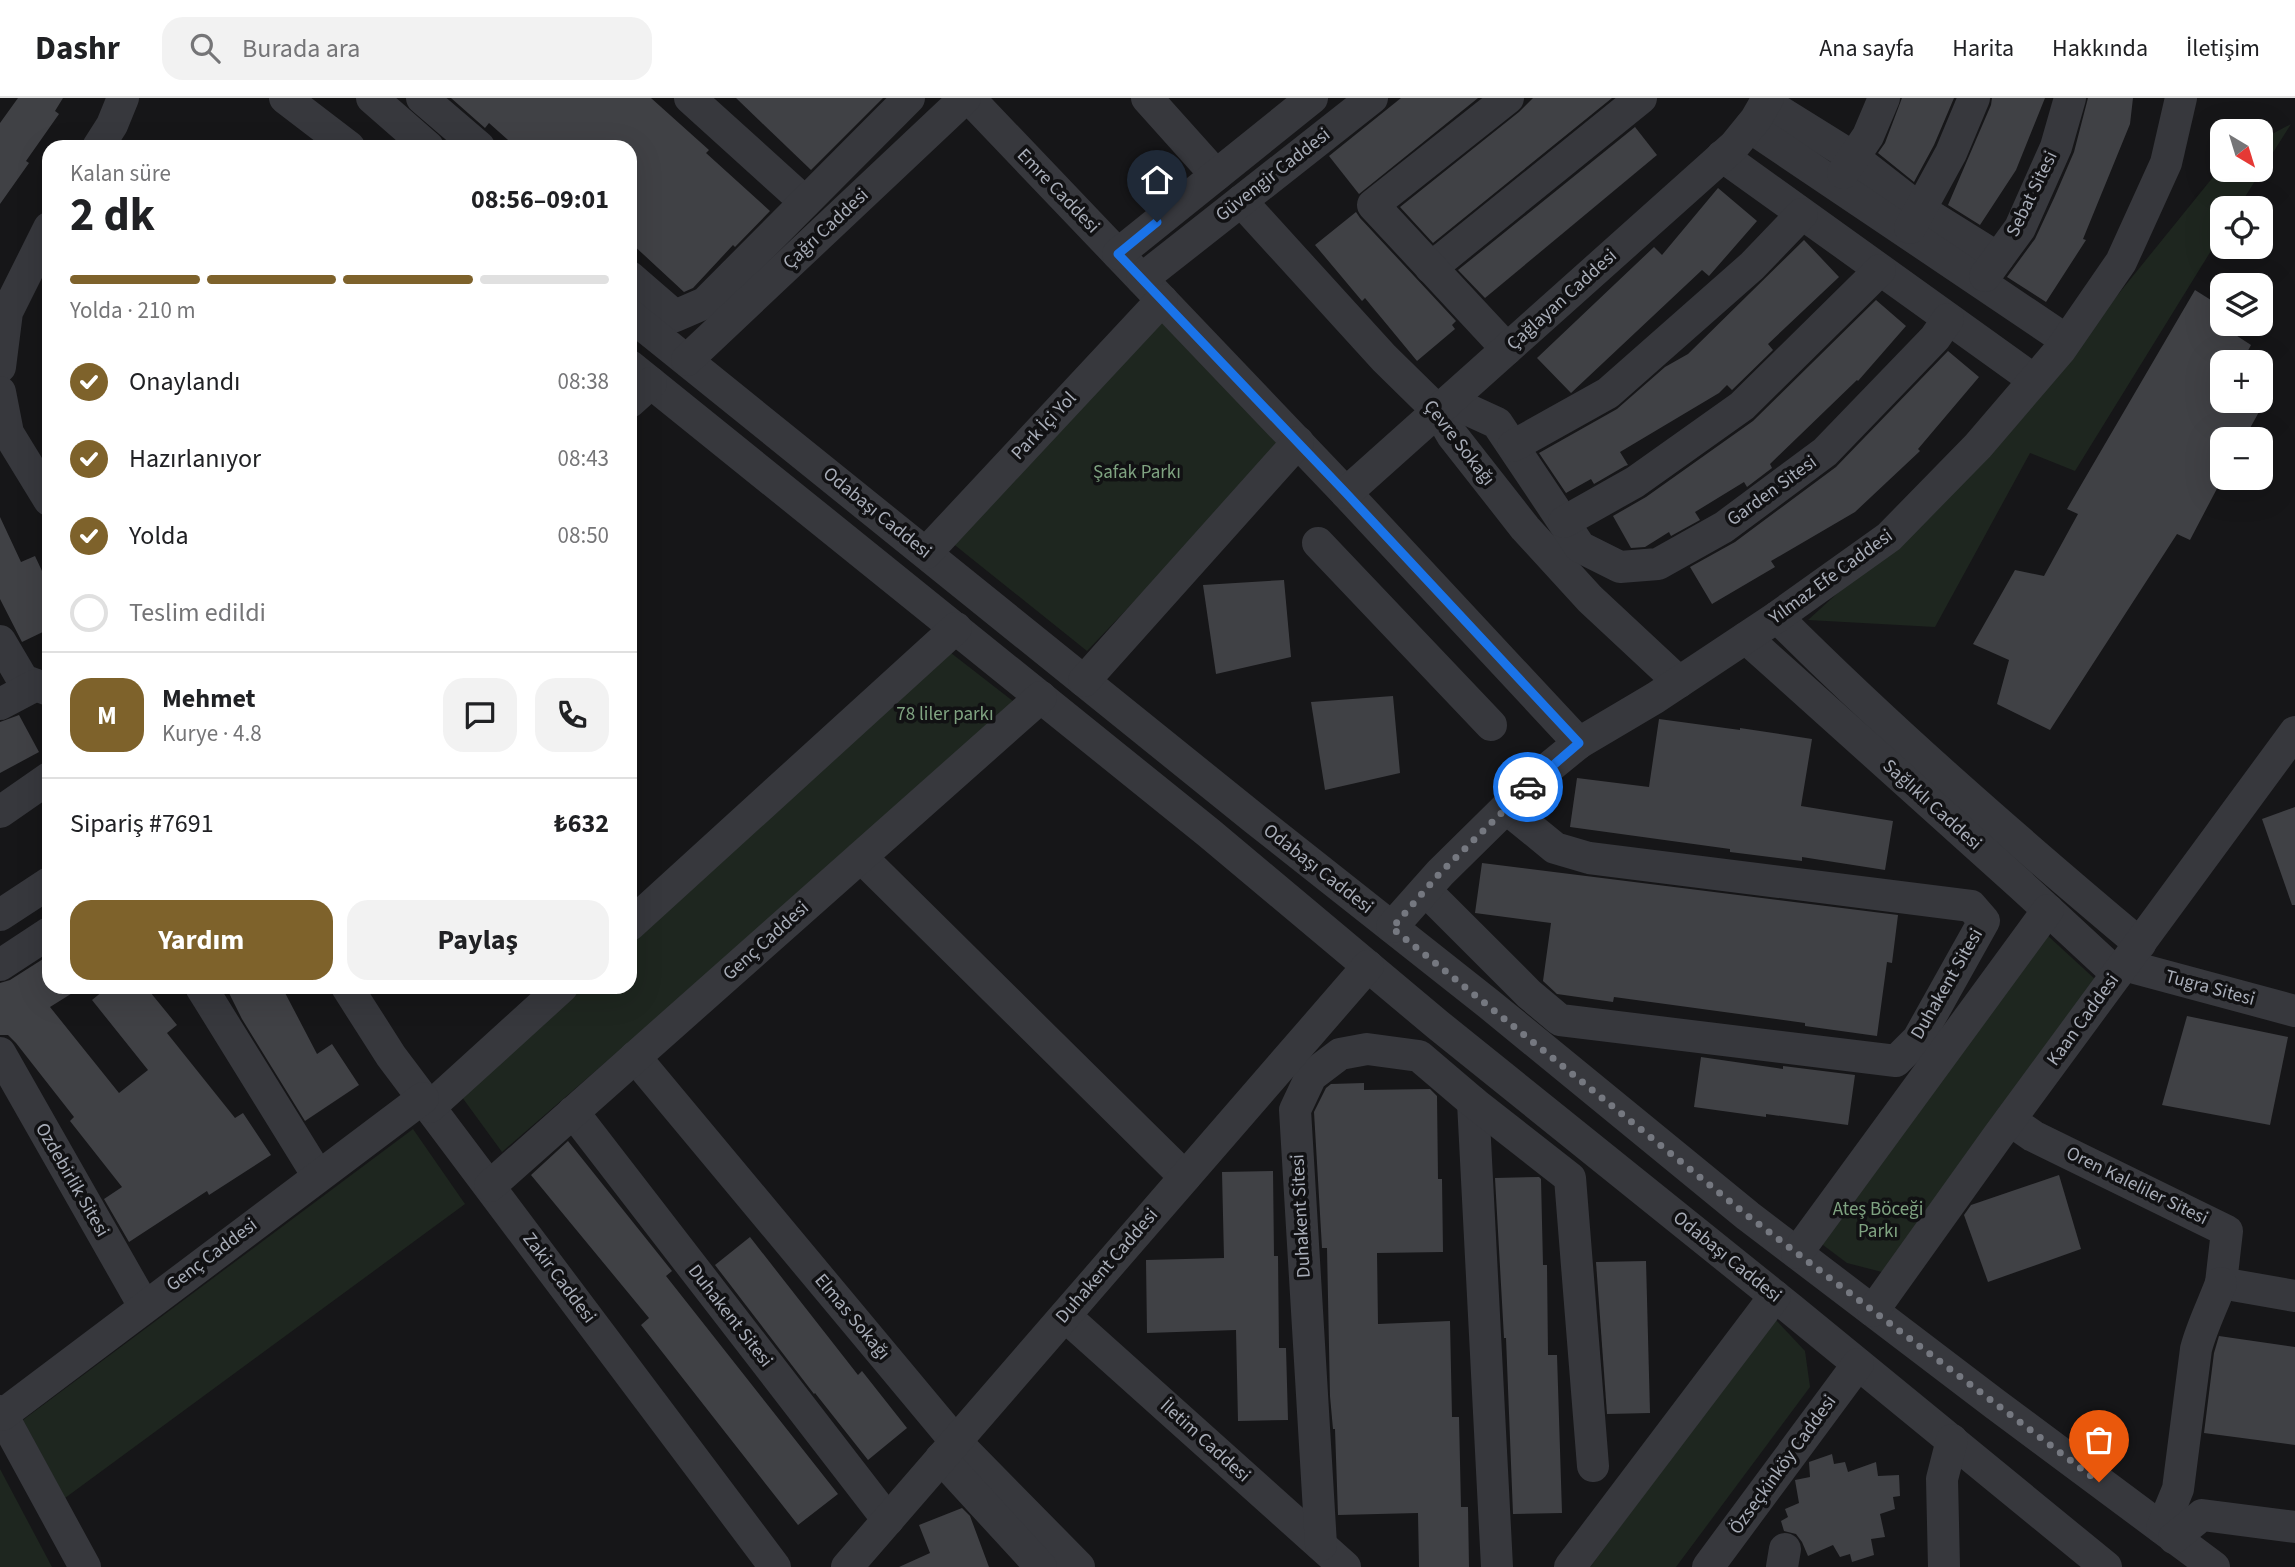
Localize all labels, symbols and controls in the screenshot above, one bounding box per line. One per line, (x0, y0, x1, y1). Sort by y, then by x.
search box (162, 17, 652, 80)
text: Dashr (35, 25, 120, 72)
icon: search (186, 29, 224, 67)
text: Burada ara (242, 30, 360, 67)
text: Ana sayfa (1819, 31, 1914, 66)
text: Harita (1952, 31, 2014, 66)
text: Hakkında (2052, 31, 2148, 66)
text: İletişim (2186, 31, 2260, 66)
north arrow (2210, 119, 2273, 182)
map controls (2210, 119, 2273, 490)
street label: Güvengir Caddesi (1210, 122, 1336, 228)
street label: Emre Caddesi (1010, 142, 1106, 240)
street label: Sebat Sitesi (2000, 147, 2064, 241)
pin (1127, 150, 1187, 222)
text: Kalan süre (70, 157, 171, 190)
icon: home (1138, 161, 1176, 199)
text: 08:56–09:01 (471, 181, 609, 218)
street label: Çağrı Caddesi (777, 182, 875, 276)
text: 2 dk (70, 183, 155, 248)
button: locate (2210, 196, 2273, 259)
street label: Çağlayan Caddesi (1501, 243, 1623, 357)
button: layers (2210, 273, 2273, 336)
text: Yolda · 210 m (70, 294, 196, 327)
button: + (2210, 350, 2273, 413)
icon: check (70, 363, 108, 401)
text: Onaylandı (129, 363, 241, 400)
text: 08:38 (558, 365, 609, 398)
street label: Park İçi Yol (1005, 386, 1083, 466)
street label: Çevre Sokağı (1417, 394, 1501, 492)
button: − (2210, 427, 2273, 490)
icon: check (70, 440, 108, 478)
text: Hazırlanıyor (129, 440, 261, 477)
text: 08:43 (558, 442, 609, 475)
street label: Garden Sitesi (1722, 449, 1822, 533)
park label: Şafak Parkı (1093, 459, 1181, 486)
street label: Odabaşı Caddesi (817, 461, 937, 565)
icon: check (70, 517, 108, 555)
text: Yolda (129, 517, 189, 554)
text: 08:50 (558, 519, 609, 552)
street label: Yılmaz Efe Caddesi (1763, 523, 1898, 632)
text: Teslim edildi (129, 594, 266, 631)
button: chat (443, 678, 517, 752)
button: phone (535, 678, 609, 752)
text: Mehmet (162, 680, 256, 717)
text: M (97, 697, 117, 734)
park label: 78 liler parkı (896, 701, 994, 728)
text: Kurye · 4.8 (162, 717, 262, 750)
courier (1493, 752, 1563, 822)
street label: Sağlıklı Caddesi (1876, 753, 1988, 857)
icon: car (1509, 768, 1547, 806)
text: Sipariş #7691 (70, 805, 214, 842)
text: ₺632 (554, 805, 609, 842)
street label: Odabaşı Caddesi (1257, 818, 1379, 920)
street label: Genç Caddesi (717, 895, 815, 987)
button: Yardım (70, 900, 333, 980)
button: Paylaş (347, 900, 609, 980)
street label: Duhakent Sitesi (1904, 924, 1990, 1044)
street label: Tugra Sitesi (2162, 963, 2258, 1013)
street label: Kaan Caddesi (2040, 968, 2126, 1072)
street label: Ozdebirlik Sitesi (28, 1118, 116, 1242)
street label: Oren Kaleliler Sitesi (2062, 1140, 2212, 1232)
street label: Duhakent Sitesi (1284, 1153, 1318, 1279)
park label: Ateş Böceği Parkı (1833, 1196, 1923, 1245)
street label: Duhakent Caddesi (1049, 1203, 1165, 1329)
street label: Odabaşı Caddesi (1667, 1205, 1787, 1309)
street label: Genç Caddesi (161, 1212, 263, 1298)
street label: Zakir Caddesi (516, 1227, 602, 1329)
street label: Duhakent Sitesi (681, 1259, 779, 1373)
street label: Elmas Sokağı (808, 1268, 896, 1366)
street label: Özseçkinköy Caddesi (1723, 1390, 1843, 1540)
street label: İletim Caddesi (1154, 1393, 1256, 1489)
pin (2069, 1410, 2129, 1482)
icon: bag (2080, 1421, 2118, 1459)

